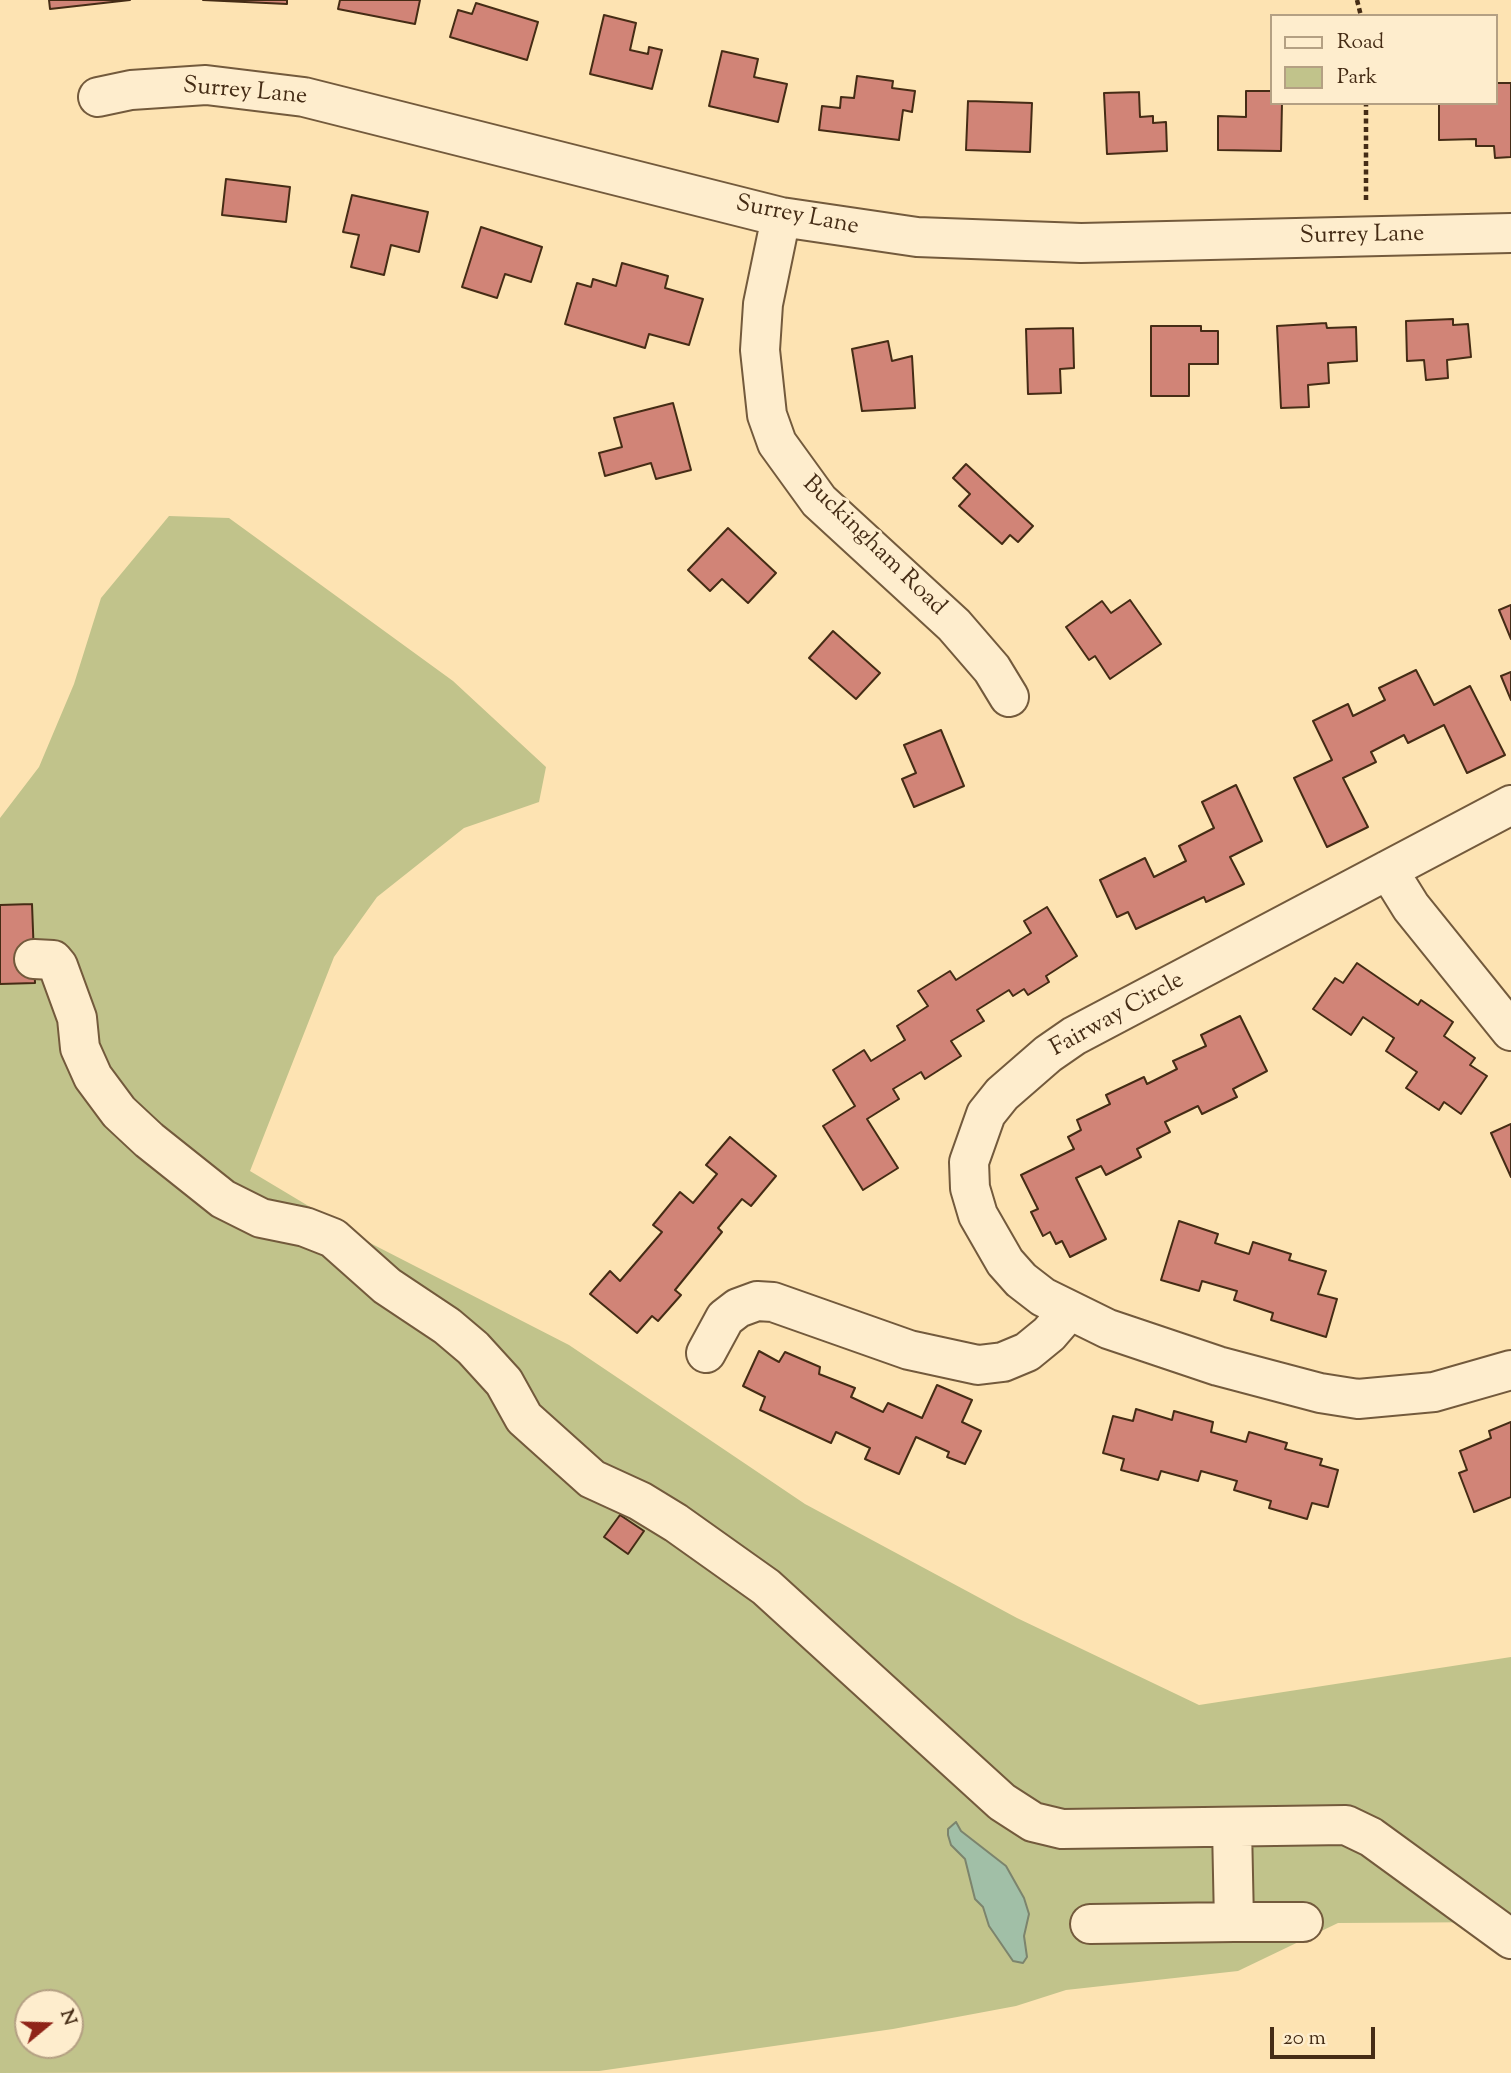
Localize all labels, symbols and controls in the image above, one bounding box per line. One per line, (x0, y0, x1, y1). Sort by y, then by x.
legend (1270, 14, 1497, 105)
text: Road (1337, 28, 1384, 58)
text: Park (1337, 63, 1377, 93)
street label: Surrey Lane (182, 73, 308, 113)
street label: Surrey Lane (733, 191, 861, 243)
street label: Surrey Lane (1299, 222, 1425, 252)
street label: Buckingham Road (795, 471, 951, 623)
street label: Fairway Circle (1046, 967, 1190, 1065)
north arrow (14, 1989, 84, 2059)
text: N (52, 2006, 83, 2029)
scale bar (1273, 2014, 1378, 2058)
text: 20 m (1283, 2024, 1326, 2054)

